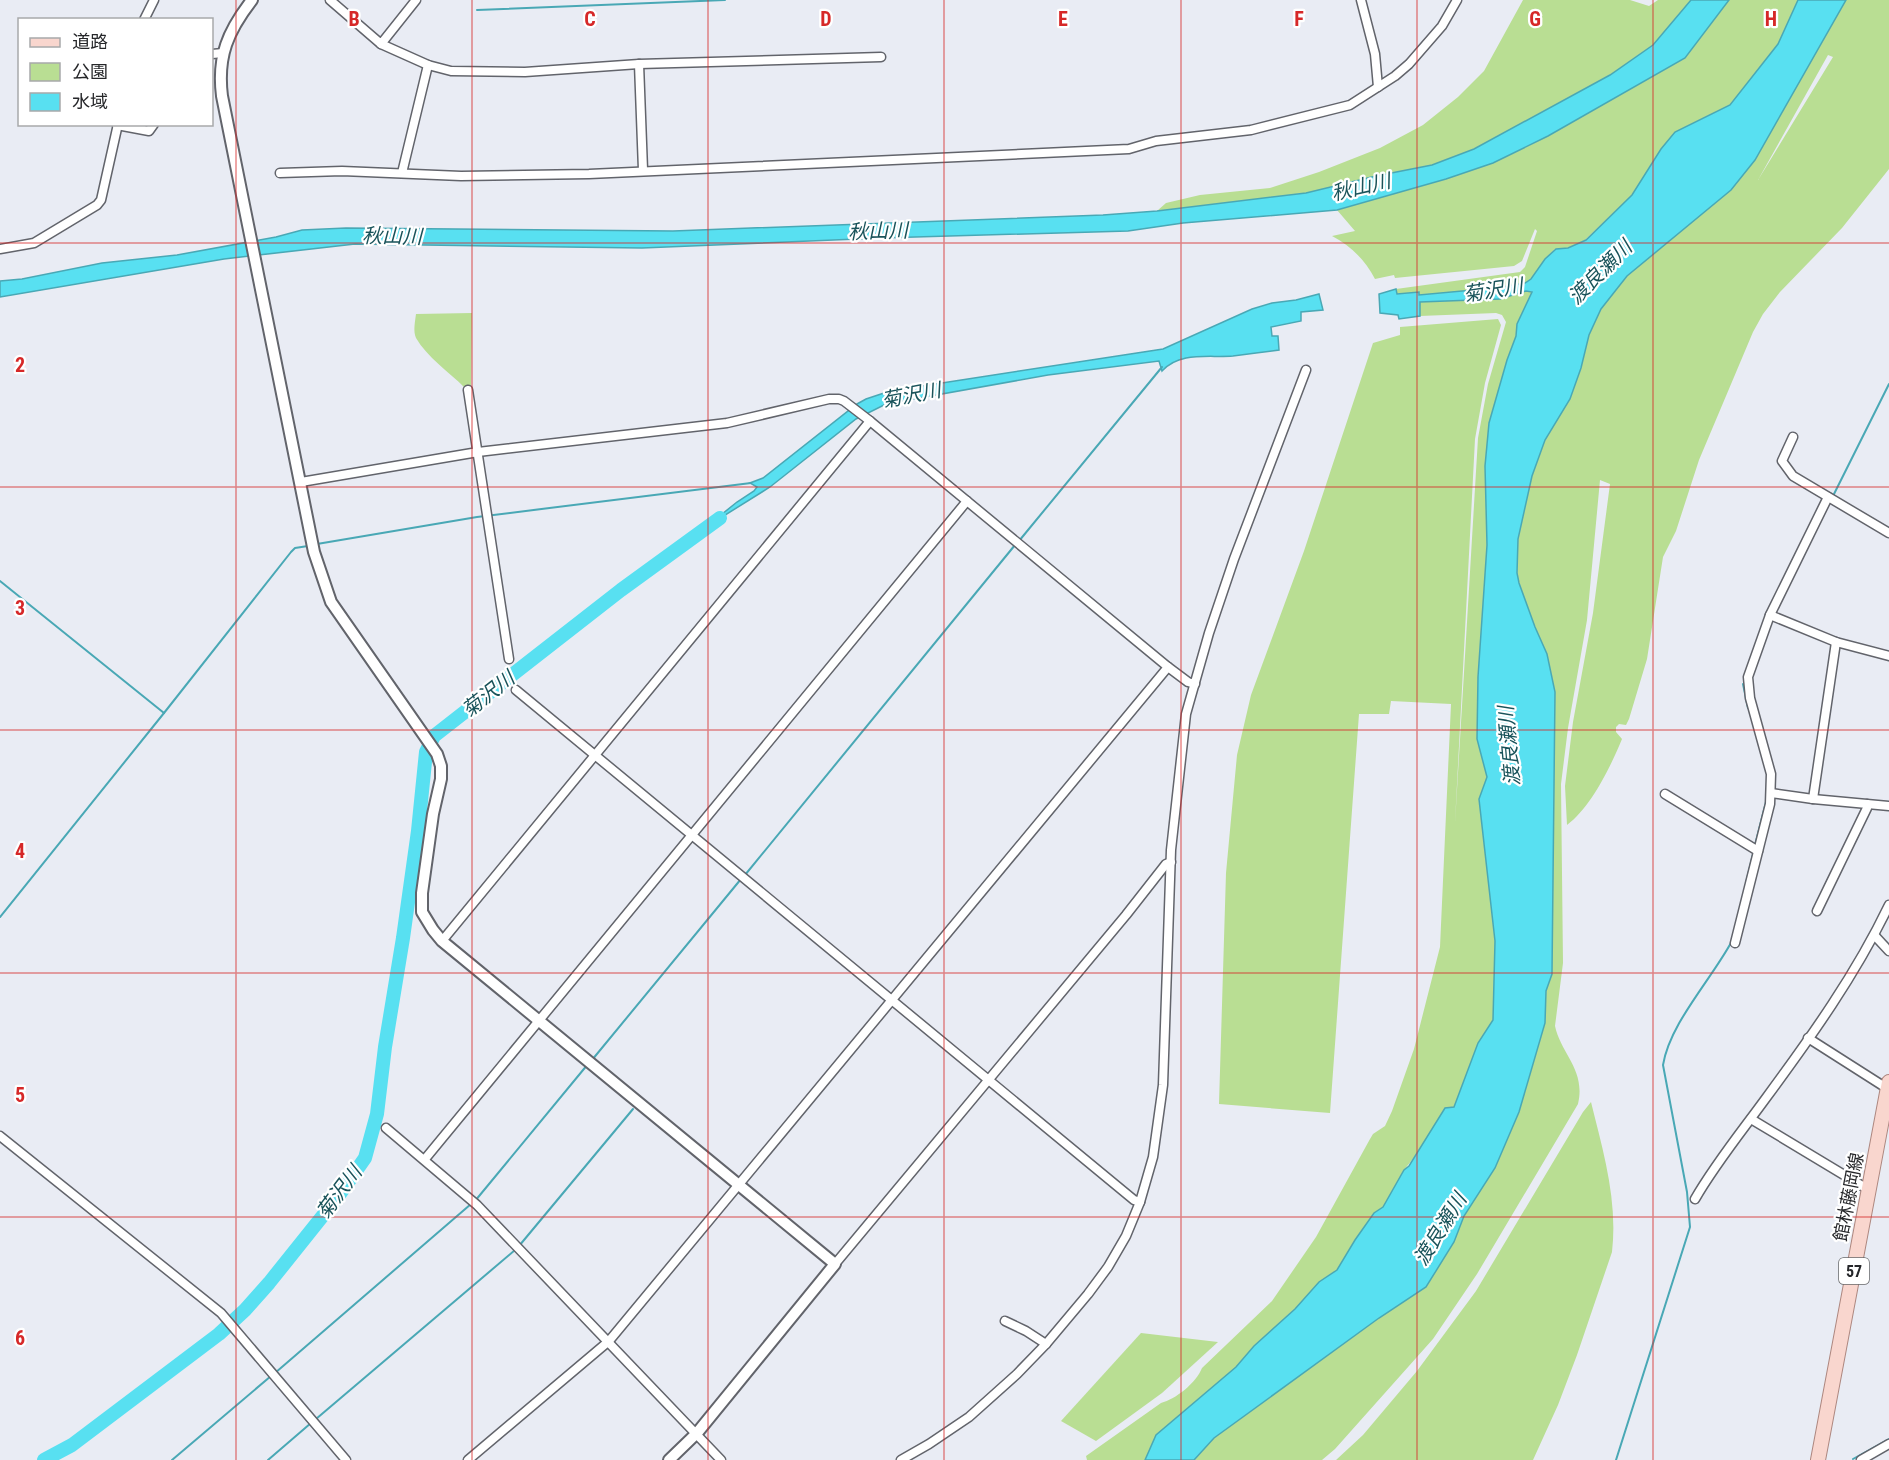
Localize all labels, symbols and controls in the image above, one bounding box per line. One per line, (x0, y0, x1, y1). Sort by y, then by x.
text: B (348, 7, 360, 31)
text: C (584, 7, 596, 31)
text: D (820, 7, 832, 31)
text: E (1058, 7, 1068, 31)
text: F (1294, 7, 1304, 31)
text: G (1529, 7, 1541, 31)
text: H (1765, 7, 1777, 31)
legend (18, 18, 213, 126)
text: 道路 (72, 31, 108, 52)
text: 公園 (72, 61, 108, 82)
text: 水域 (72, 91, 108, 112)
water label: 秋山川 (1329, 168, 1395, 205)
water label: 秋山川 (848, 218, 910, 244)
water label: 秋山川 (362, 223, 424, 249)
water label: 渡良瀬川 (1563, 234, 1638, 309)
water label: 菊沢川 (1461, 273, 1526, 307)
text: 2 (15, 353, 25, 377)
water label: 菊沢川 (879, 377, 945, 413)
text: 3 (15, 596, 25, 620)
water label: 菊沢川 (457, 665, 521, 722)
water label: 渡良瀬川 (1493, 703, 1524, 787)
text: 4 (15, 839, 25, 863)
text: 5 (15, 1083, 25, 1107)
street label: 館林藤岡線 (1830, 1151, 1867, 1243)
water label: 菊沢川 (311, 1159, 368, 1223)
water label: 渡良瀬川 (1409, 1187, 1472, 1269)
road number: 57 (1839, 1258, 1869, 1284)
text: 6 (15, 1326, 25, 1350)

